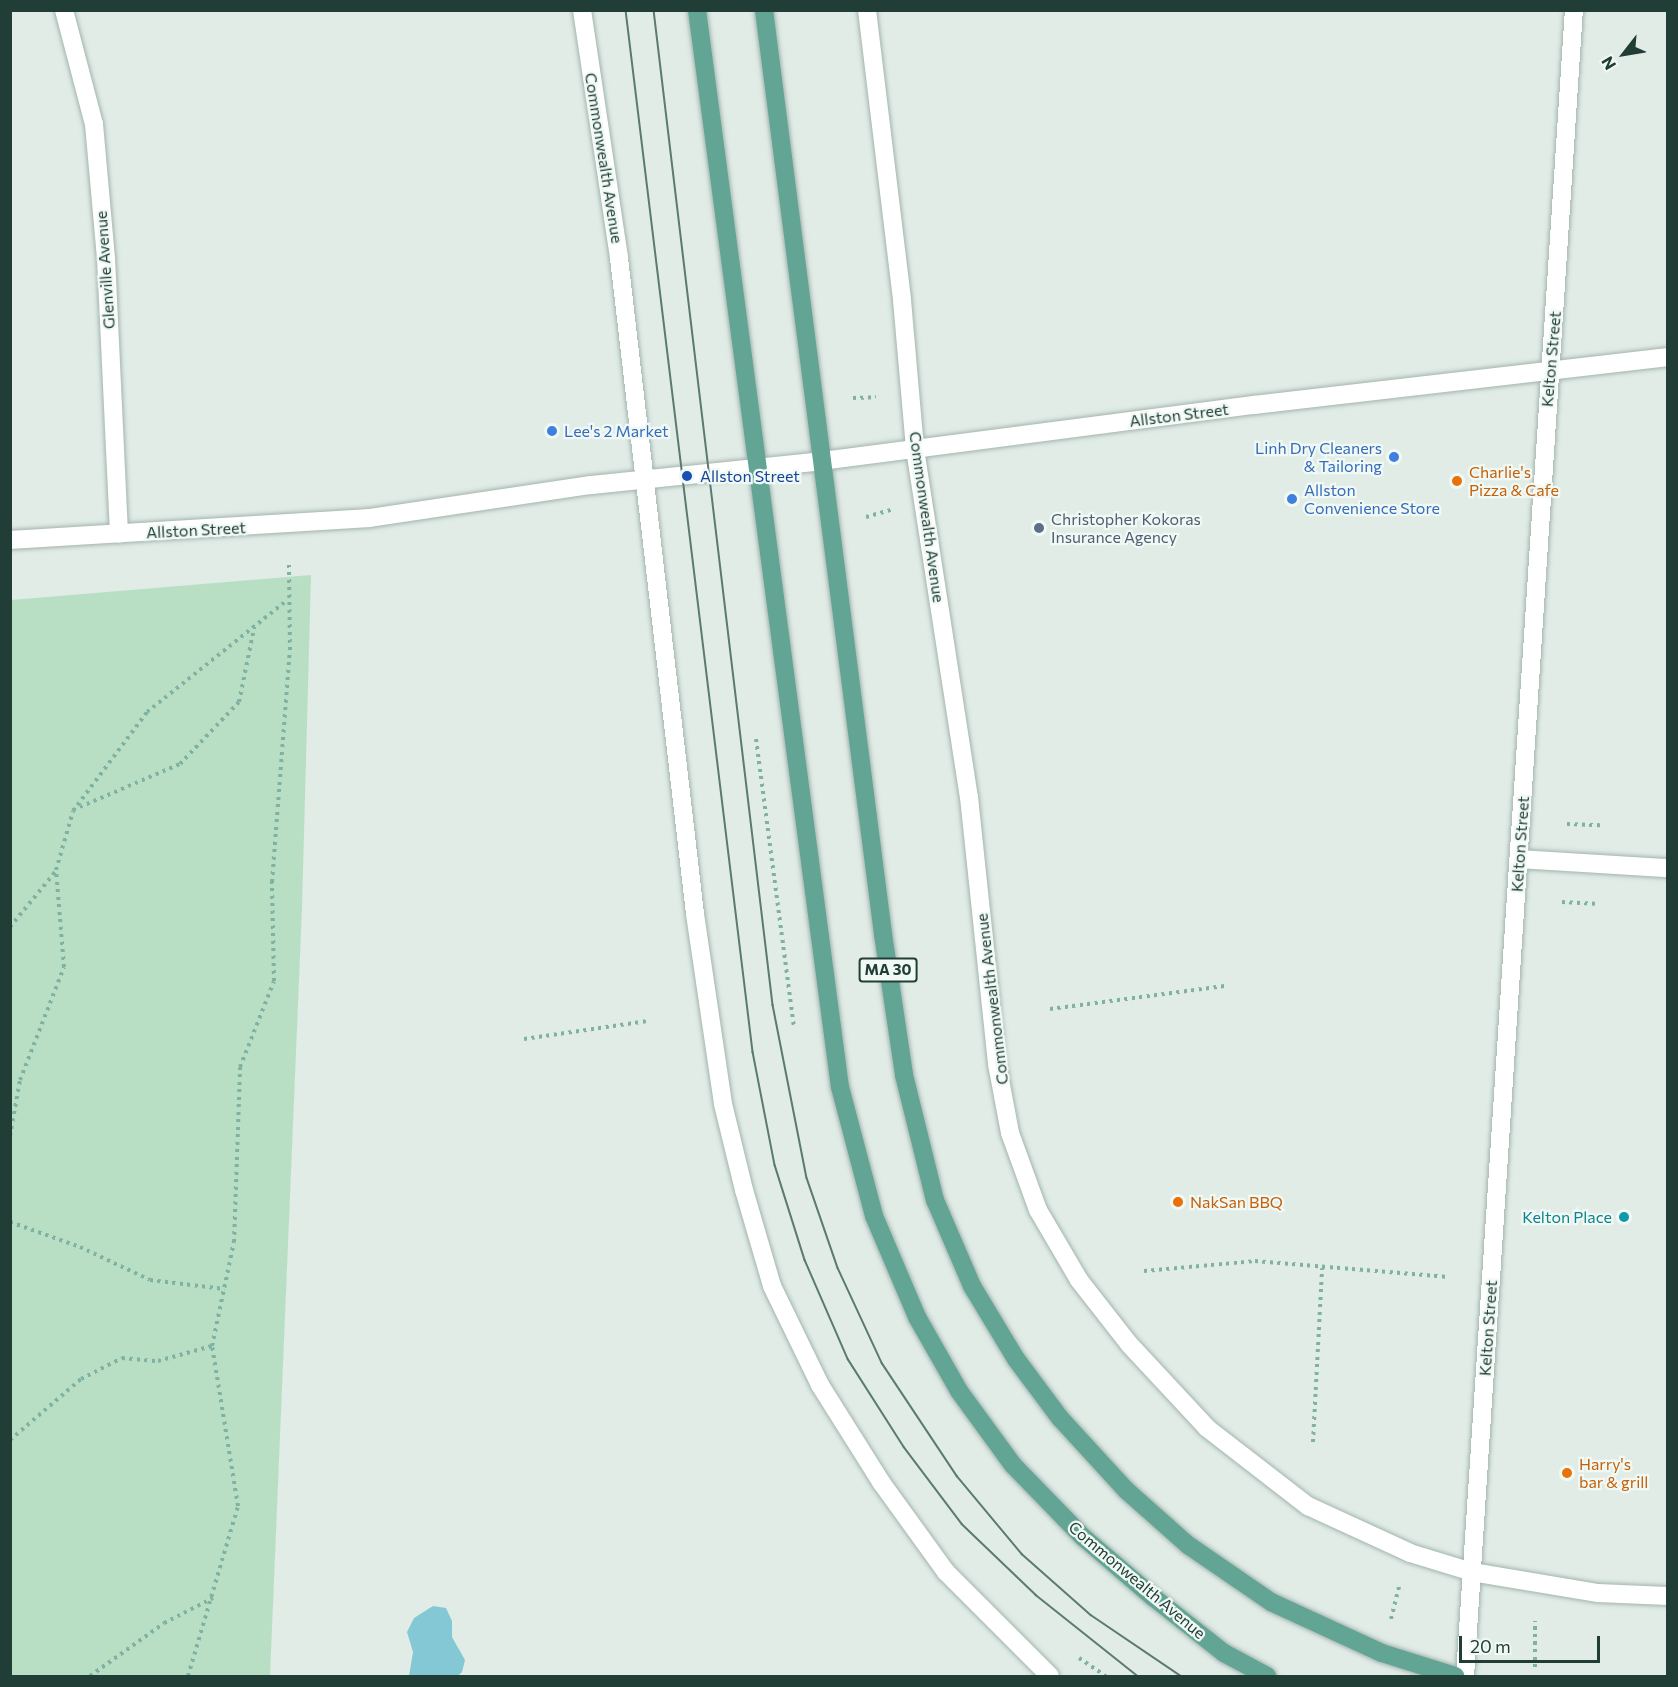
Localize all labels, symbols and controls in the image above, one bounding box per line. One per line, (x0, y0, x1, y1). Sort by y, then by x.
north arrow (1594, 24, 1654, 84)
text: N (1597, 53, 1619, 74)
street label: Commonwealth Avenue (581, 71, 627, 245)
street label: Glenville Avenue (91, 210, 119, 330)
street label: Kelton Street (1537, 310, 1565, 408)
street label: Allston Street (1128, 399, 1230, 431)
place label: Lee's 2 Market (564, 421, 669, 441)
marker: Lee's 2 Market (545, 424, 559, 438)
street label: Commonwealth Avenue (905, 430, 949, 604)
place label: Linh Dry Cleaners & Tailoring (1255, 438, 1382, 476)
marker: Linh Dry Cleaners & Tailoring (1387, 450, 1401, 464)
place label: Charlie's Pizza & Cafe (1469, 462, 1559, 500)
place label: Allston Street (700, 466, 800, 486)
marker: Allston Street (678, 467, 696, 485)
marker: Charlie's Pizza & Cafe (1450, 474, 1464, 488)
place label: Allston Convenience Store (1304, 480, 1440, 518)
marker: Allston Convenience Store (1285, 492, 1299, 506)
place label: Christopher Kokoras Insurance Agency (1051, 509, 1201, 547)
street label: Allston Street (146, 518, 246, 542)
marker: Christopher Kokoras Insurance Agency (1032, 521, 1046, 535)
street label: Kelton Street (1507, 795, 1533, 893)
street label: Commonwealth Avenue (972, 912, 1012, 1086)
road number: MA 30 (858, 958, 918, 982)
place label: NakSan BBQ (1190, 1192, 1283, 1212)
marker: NakSan BBQ (1171, 1195, 1185, 1209)
place label: Kelton Place (1522, 1207, 1612, 1227)
marker: Kelton Place (1617, 1210, 1631, 1224)
street label: Kelton Street (1475, 1279, 1501, 1377)
place label: Harry's bar & grill (1579, 1454, 1648, 1492)
marker: Harry's bar & grill (1560, 1466, 1574, 1480)
street label: Commonwealth Avenue (1065, 1517, 1209, 1643)
scale bar (1462, 1624, 1603, 1662)
text: 20 m (1470, 1635, 1511, 1657)

